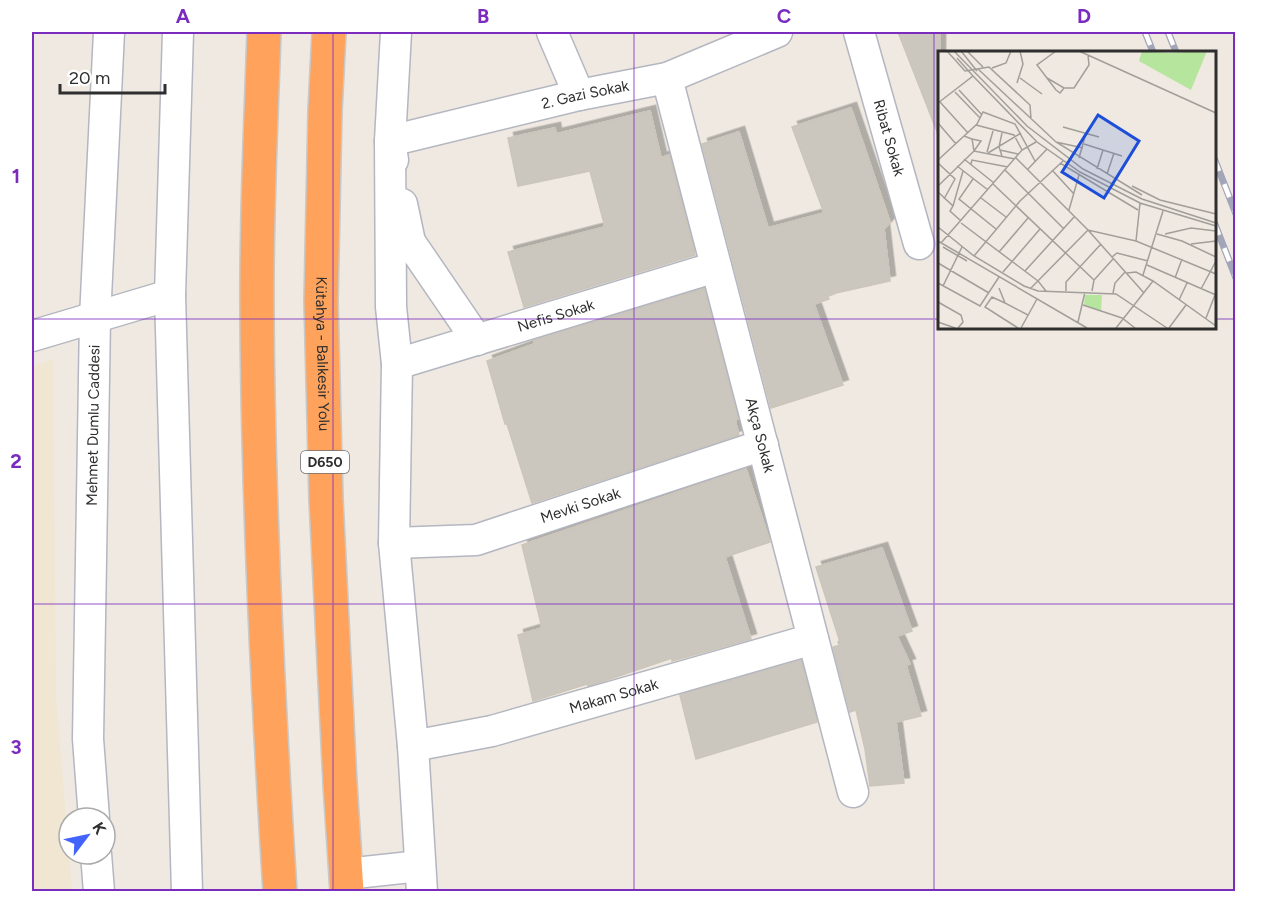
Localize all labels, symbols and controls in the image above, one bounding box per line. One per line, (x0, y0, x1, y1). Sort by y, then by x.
text: A (176, 4, 191, 28)
text: B (477, 4, 489, 28)
text: C (777, 4, 791, 28)
text: D (1077, 4, 1091, 28)
inset map (938, 51, 1216, 328)
scale bar (60, 57, 165, 95)
text: 20 m (69, 67, 110, 89)
street label: 2. Gazi Sokak (540, 76, 631, 113)
street label: Ribat Sokak (870, 98, 909, 179)
text: 1 (12, 164, 20, 188)
street label: Kütahya - Balıkesir Yolu (312, 276, 333, 432)
street label: Nefis Sokak (515, 295, 597, 336)
street label: Mehmet Dumlu Caddesi (83, 344, 104, 506)
street label: Akça Sokak (742, 396, 779, 475)
text: 2 (10, 449, 22, 473)
road number: D650 (301, 451, 349, 473)
street label: Mevki Sokak (538, 484, 623, 527)
street label: Makam Sokak (567, 675, 661, 717)
text: 3 (10, 735, 22, 759)
north arrow (57, 806, 117, 866)
text: K (88, 819, 110, 838)

